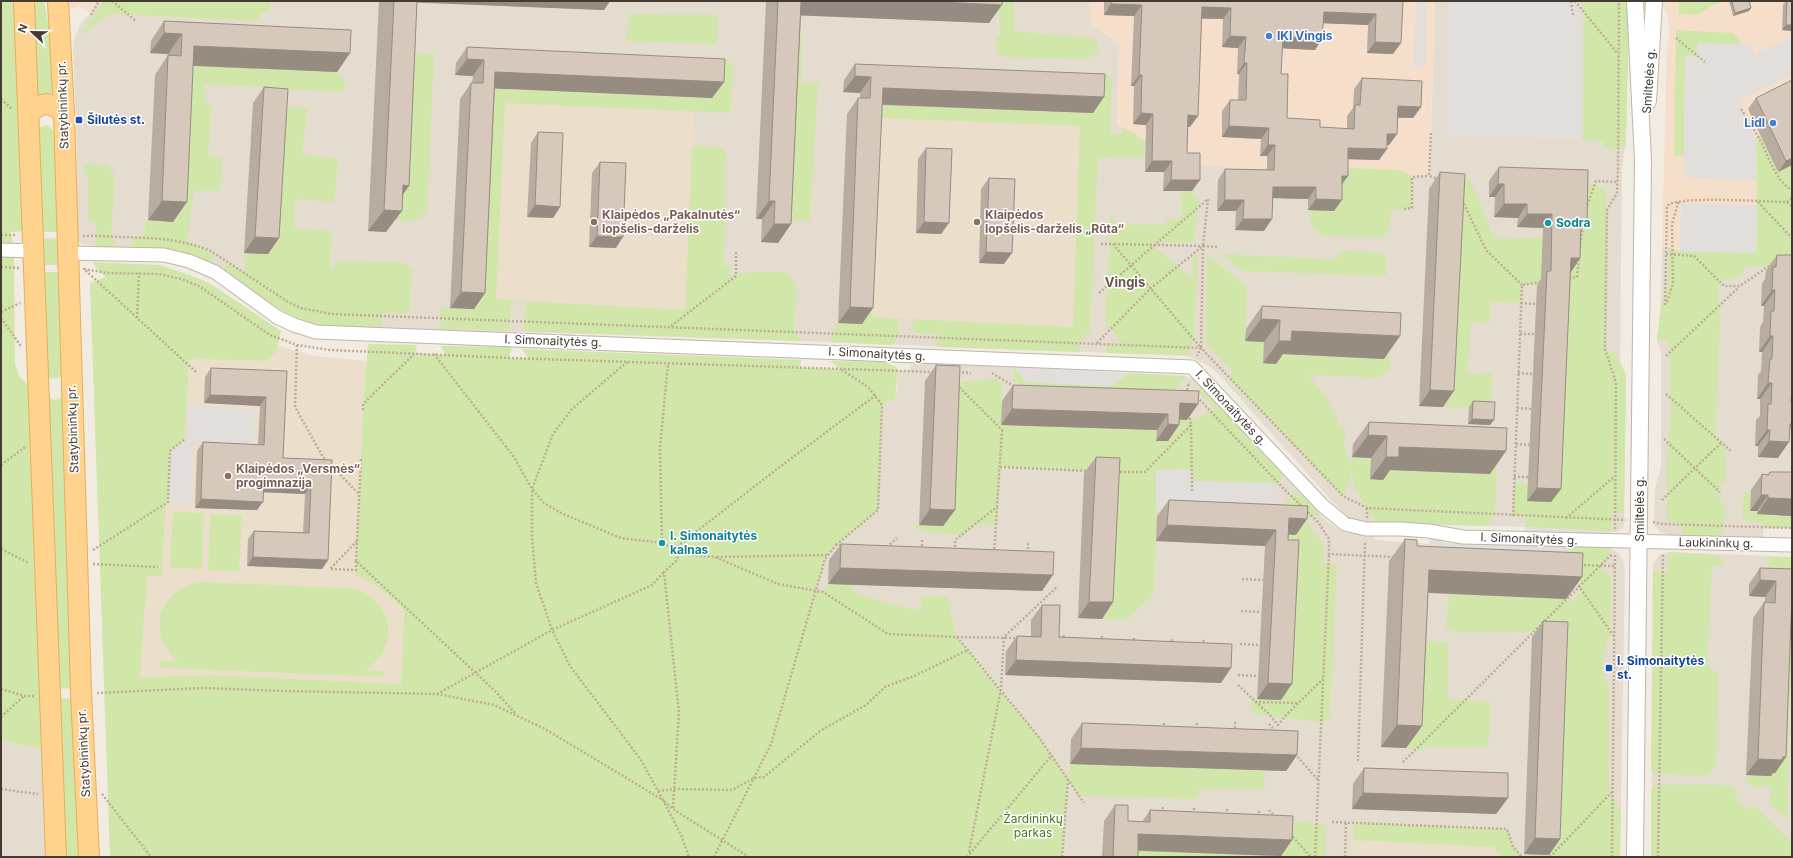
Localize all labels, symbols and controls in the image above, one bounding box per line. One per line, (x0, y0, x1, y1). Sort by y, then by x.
north arrow (12, 12, 52, 52)
text: N (15, 22, 31, 35)
place label: IKI Vingis (1277, 28, 1333, 43)
marker: IKI Vingis (1264, 31, 1274, 41)
street label: Smiltelės g. (1639, 48, 1658, 114)
street label: Statybininkų pr. (53, 61, 72, 149)
place label: Šilutės st. (87, 112, 145, 127)
marker: Šilutės st. (74, 115, 84, 125)
place label: Lidl (1744, 115, 1765, 130)
marker: Lidl (1768, 118, 1778, 128)
place label: Klaipėdos „Pakalnutės“ lopšelis-darželis (602, 207, 740, 236)
place label: Klaipėdos lopšelis-darželis „Rūta“ (985, 207, 1124, 236)
place label: Sodra (1556, 215, 1591, 230)
marker: Klaipėdos „Pakalnutės“ lopšelis-darželis (589, 217, 599, 227)
marker: Klaipėdos lopšelis-darželis „Rūta“ (972, 217, 982, 227)
marker: Sodra (1543, 218, 1553, 228)
district label: Vingis (1105, 274, 1145, 290)
street label: I. Simonaitytės g. (504, 331, 602, 350)
street label: I. Simonaitytės g. (828, 343, 926, 364)
street label: I. Simonaitytės g. (1193, 367, 1270, 448)
street label: Statybininkų pr. (63, 385, 82, 473)
place label: Klaipėdos „Versmės“ progimnazija (236, 461, 360, 490)
marker: Klaipėdos „Versmės“ progimnazija (223, 471, 233, 481)
street label: Smiltelės g. (1632, 476, 1647, 542)
place label: I. Simonaitytės kalnas (670, 528, 757, 557)
street label: I. Simonaitytės g. (1480, 529, 1578, 548)
street label: Laukininkų g. (1678, 534, 1754, 551)
marker: I. Simonaitytės kalnas (657, 538, 667, 548)
place label: I. Simonaitytės st. (1617, 653, 1704, 682)
marker: I. Simonaitytės st. (1604, 663, 1614, 673)
street label: Statybininkų pr. (74, 709, 93, 798)
park label: Žardininkų parkas (1003, 811, 1063, 840)

